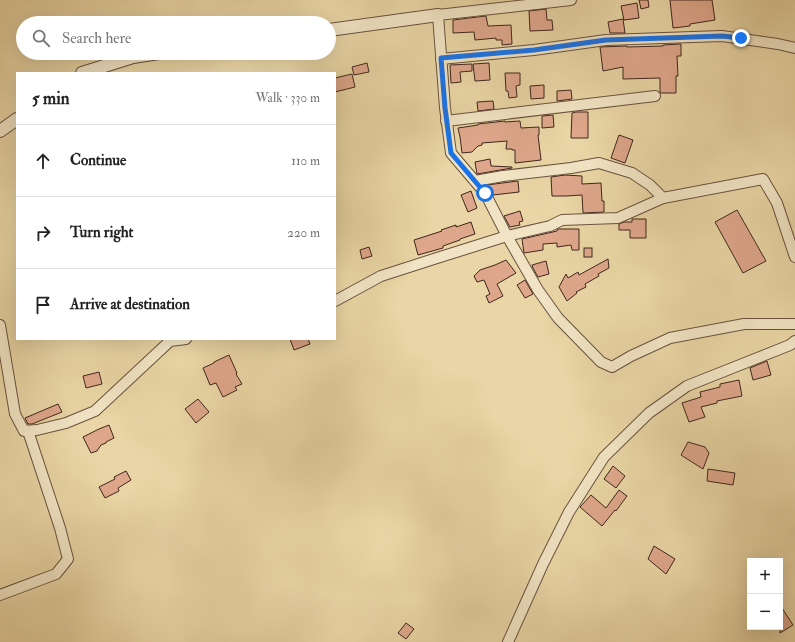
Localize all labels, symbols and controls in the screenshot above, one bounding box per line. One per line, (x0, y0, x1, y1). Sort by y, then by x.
search box (16, 16, 336, 60)
icon: search (30, 27, 52, 49)
text: Search here (62, 29, 131, 48)
route end (732, 29, 750, 47)
text: 5 min (32, 88, 70, 109)
text: Walk · 330 m (256, 90, 320, 106)
icon: ahead (32, 150, 54, 172)
text: Continue (70, 151, 126, 170)
text: 110 m (291, 153, 320, 169)
route start (476, 184, 494, 202)
icon: right (32, 222, 54, 244)
text: Turn right (70, 223, 133, 242)
text: 220 m (287, 225, 320, 241)
icon: arrive (32, 294, 54, 316)
text: Arrive at destination (70, 295, 190, 314)
map controls (747, 558, 783, 630)
button: + (747, 558, 783, 594)
button: − (747, 594, 783, 630)

